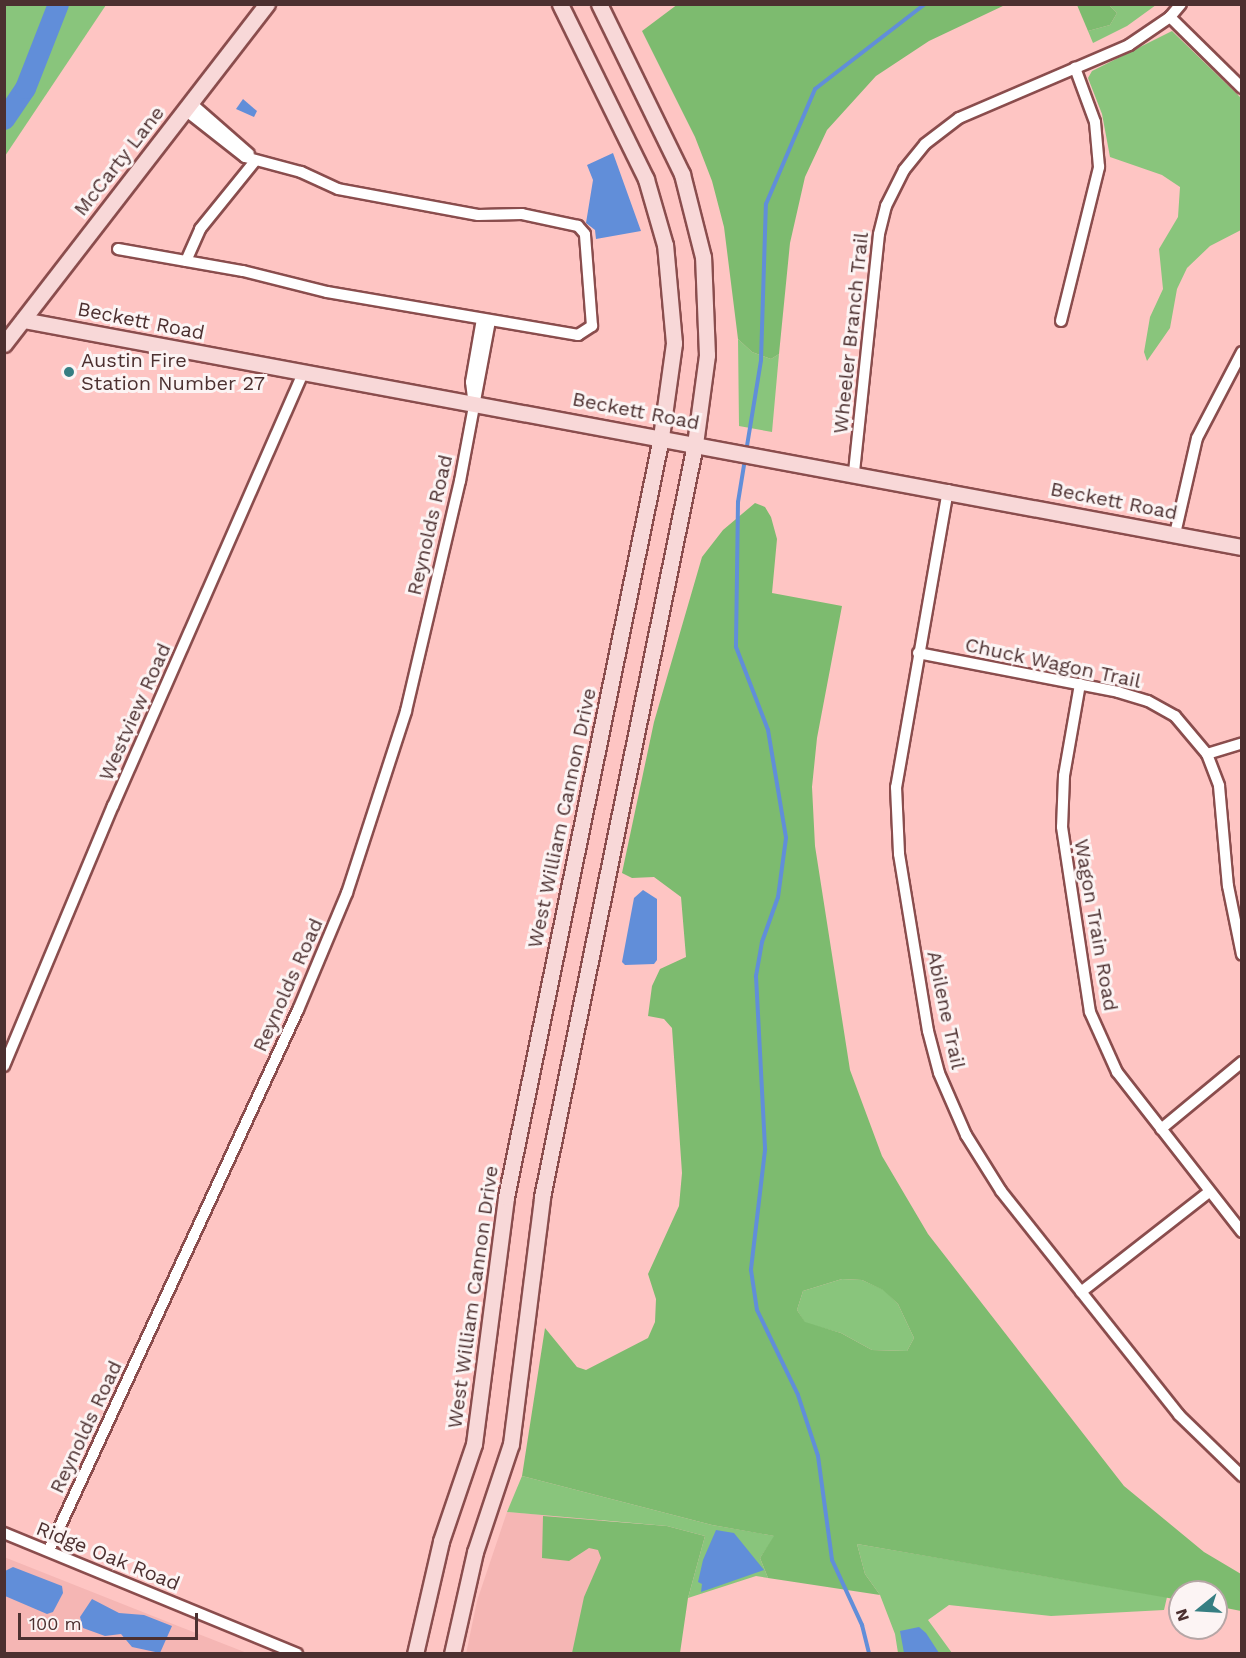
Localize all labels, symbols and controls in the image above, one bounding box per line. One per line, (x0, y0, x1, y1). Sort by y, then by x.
street label: McCarty Lane (69, 101, 169, 221)
street label: Wheeler Branch Trail (828, 230, 874, 436)
street label: Beckett Road (75, 297, 207, 345)
place label: Austin Fire Station Number 27 (81, 348, 265, 395)
marker: Austin Fire Station Number 27 (62, 365, 76, 379)
street label: Beckett Road (570, 387, 702, 435)
street label: Reynolds Road (402, 452, 458, 598)
street label: Beckett Road (1048, 477, 1180, 525)
street label: Chuck Wagon Trail (962, 632, 1144, 694)
street label: Westview Road (94, 639, 176, 785)
street label: West William Cannon Drive (523, 685, 601, 951)
street label: Wagon Train Road (1069, 837, 1123, 1013)
street label: Reynolds Road (248, 915, 328, 1055)
street label: Abilene Trail (922, 948, 970, 1072)
street label: West William Cannon Drive (443, 1164, 503, 1430)
street label: Reynolds Road (45, 1357, 127, 1497)
street label: Ridge Oak Road (32, 1516, 184, 1596)
north arrow (1168, 1580, 1228, 1640)
scale bar (21, 1601, 201, 1639)
text: N (1171, 1607, 1193, 1624)
text: 100 m (29, 1613, 82, 1634)

